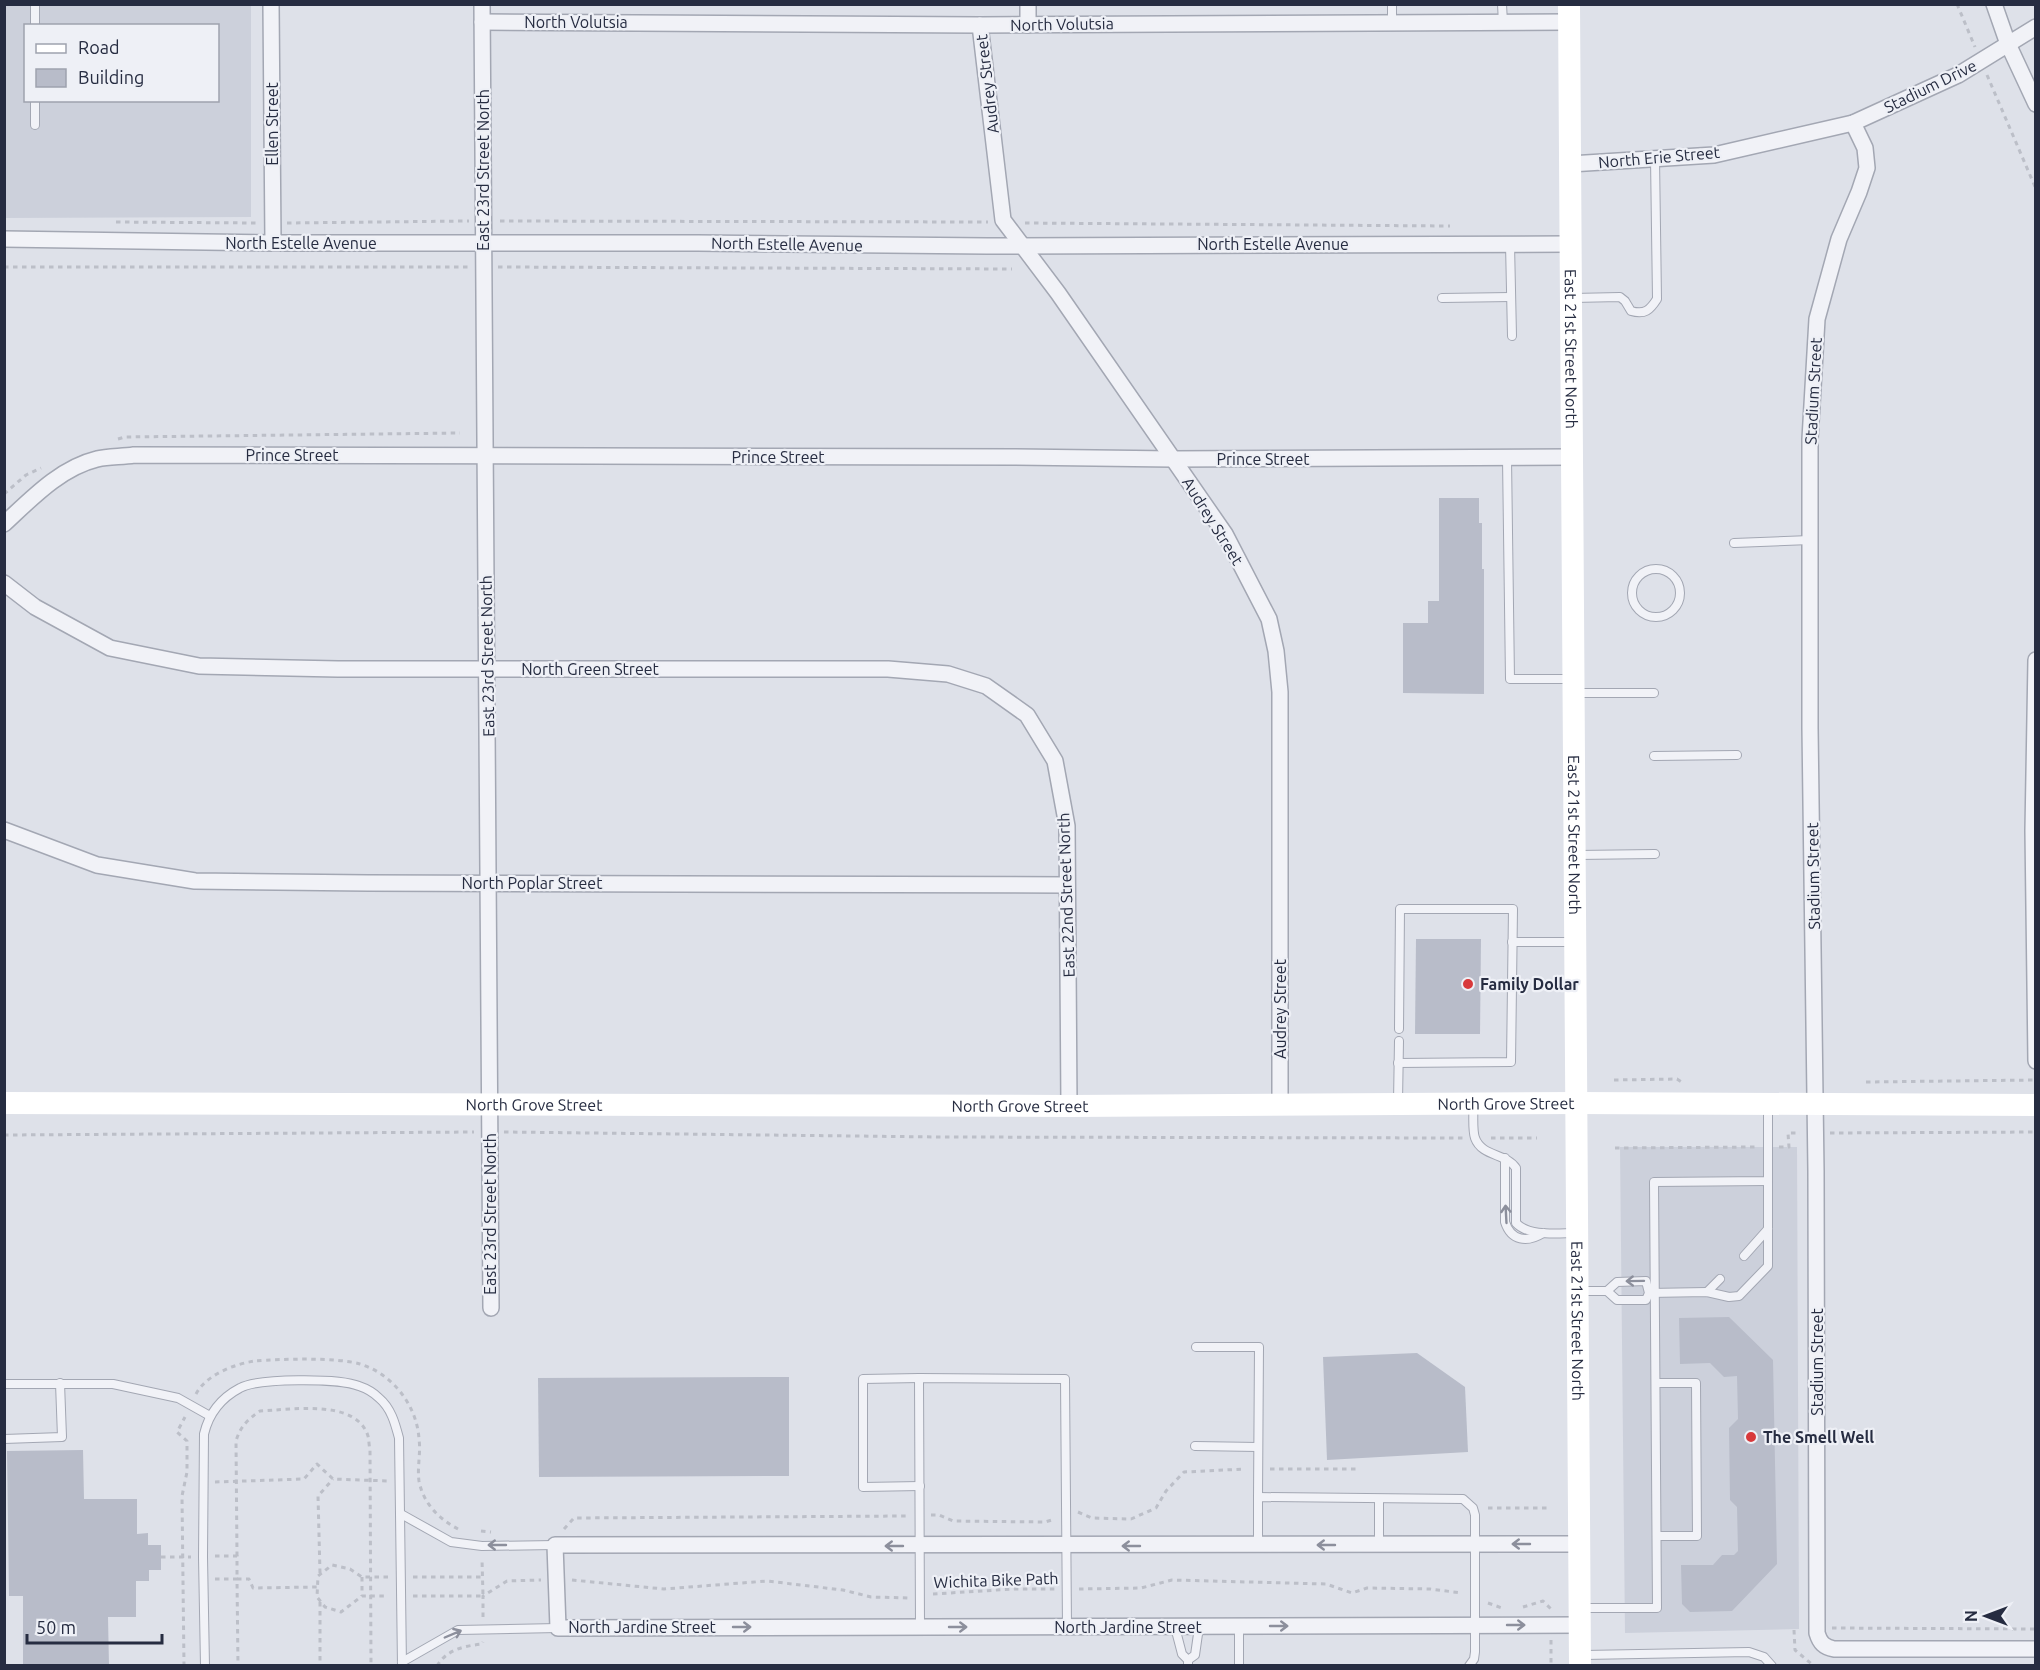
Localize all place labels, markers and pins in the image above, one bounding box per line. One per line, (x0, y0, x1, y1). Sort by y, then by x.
place label: Family Dollar (1480, 975, 1579, 993)
marker: Family Dollar (1461, 977, 1475, 991)
place label: The Smell Well (1763, 1428, 1874, 1446)
marker: The Smell Well (1744, 1430, 1758, 1444)

